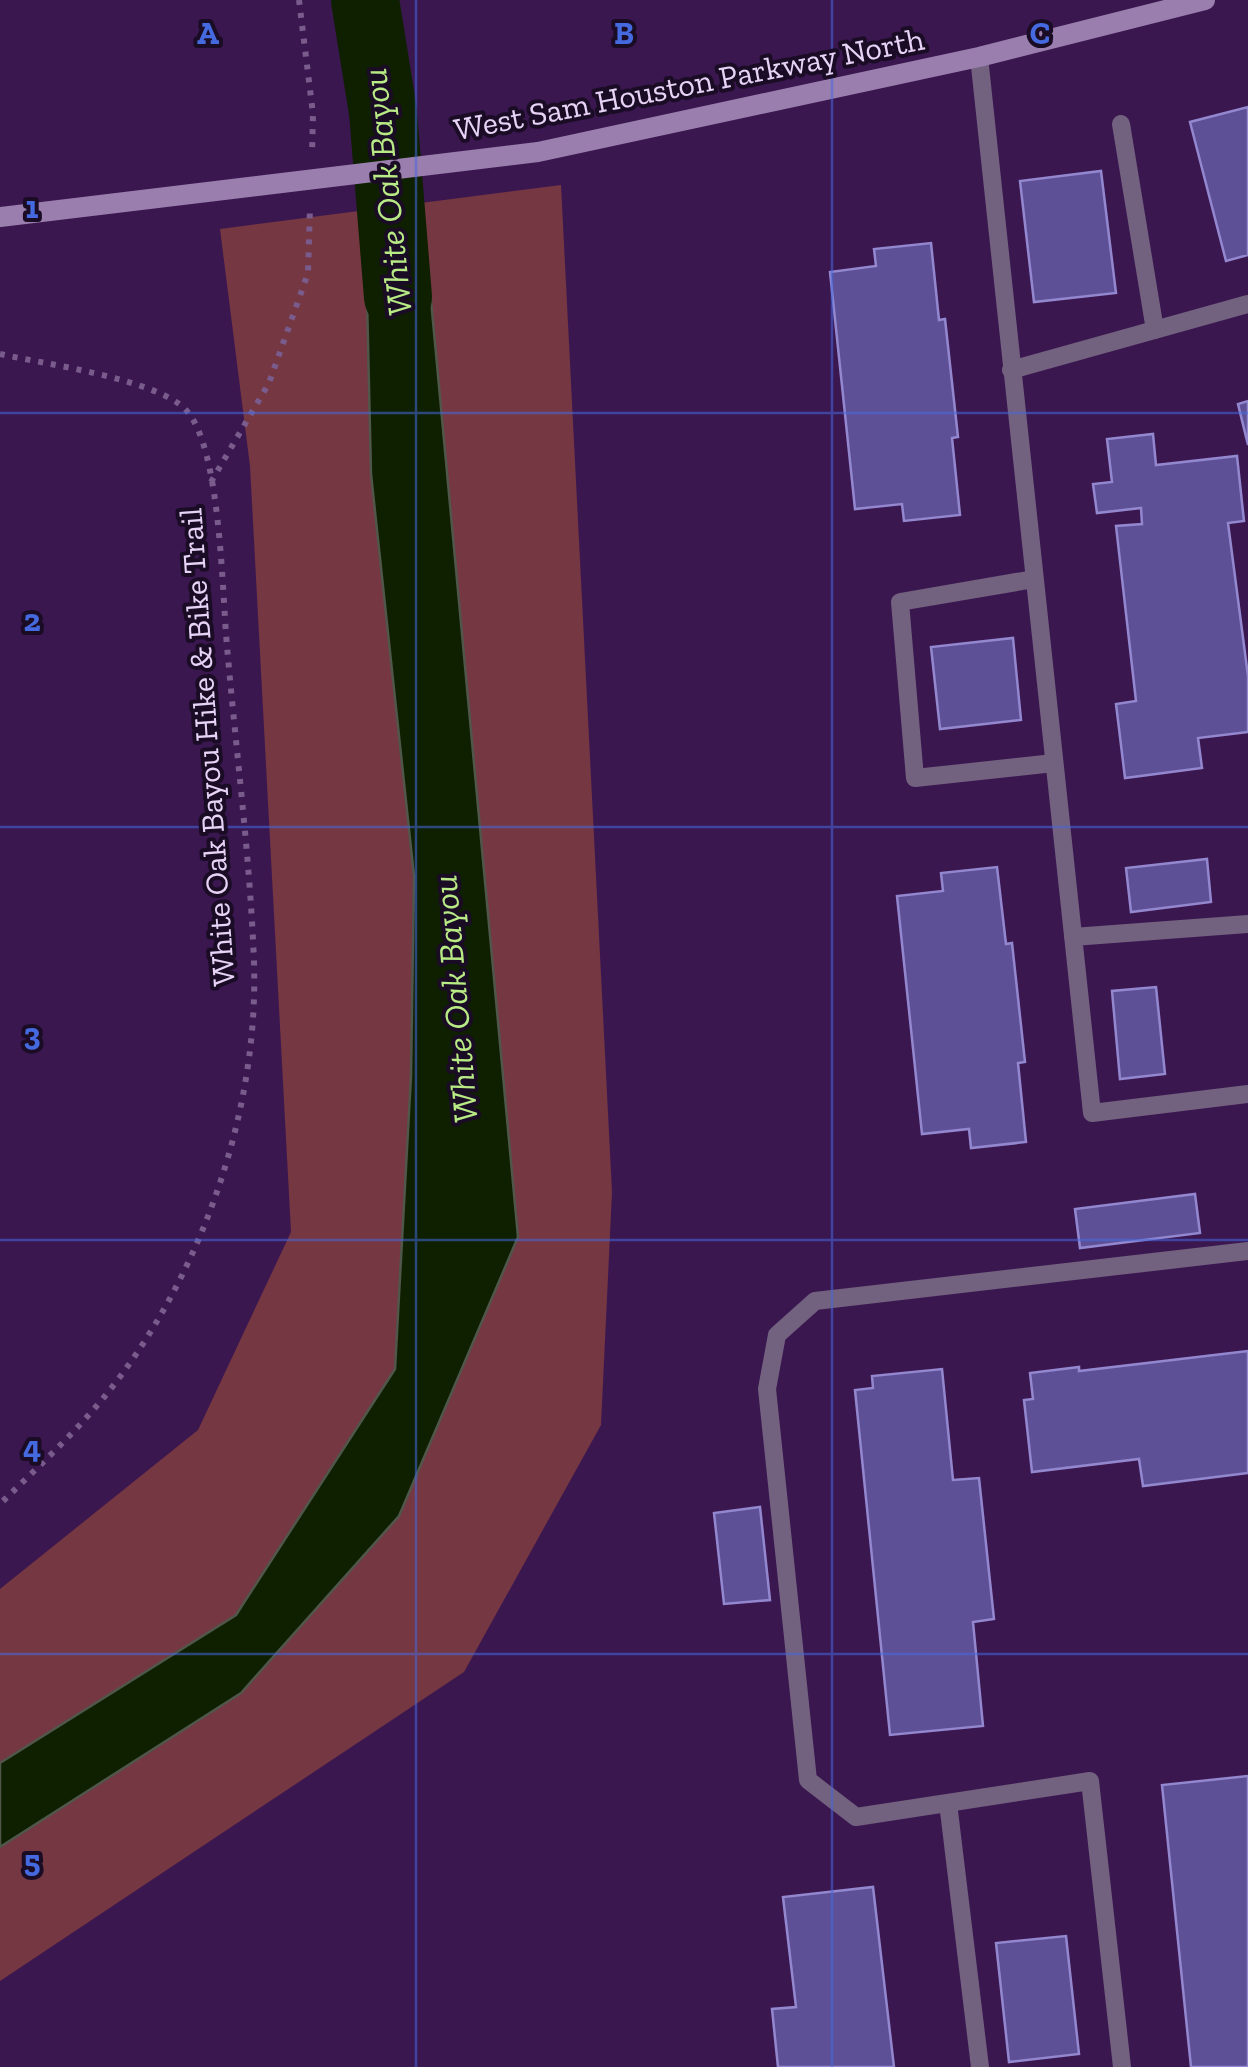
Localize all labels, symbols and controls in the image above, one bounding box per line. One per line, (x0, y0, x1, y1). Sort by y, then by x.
text: A (197, 14, 219, 52)
text: B (614, 14, 634, 52)
text: C (1030, 14, 1050, 52)
street label: West Sam Houston Parkway North (451, 20, 927, 148)
water label: White Oak Bayou (353, 66, 421, 318)
text: 1 (26, 188, 39, 226)
street label: White Oak Bayou Hike & Bike Trail (171, 507, 243, 987)
text: 2 (23, 601, 41, 639)
water label: White Oak Bayou (423, 873, 487, 1125)
text: 3 (23, 1015, 41, 1053)
text: 4 (23, 1428, 41, 1466)
text: 5 (24, 1842, 40, 1880)

